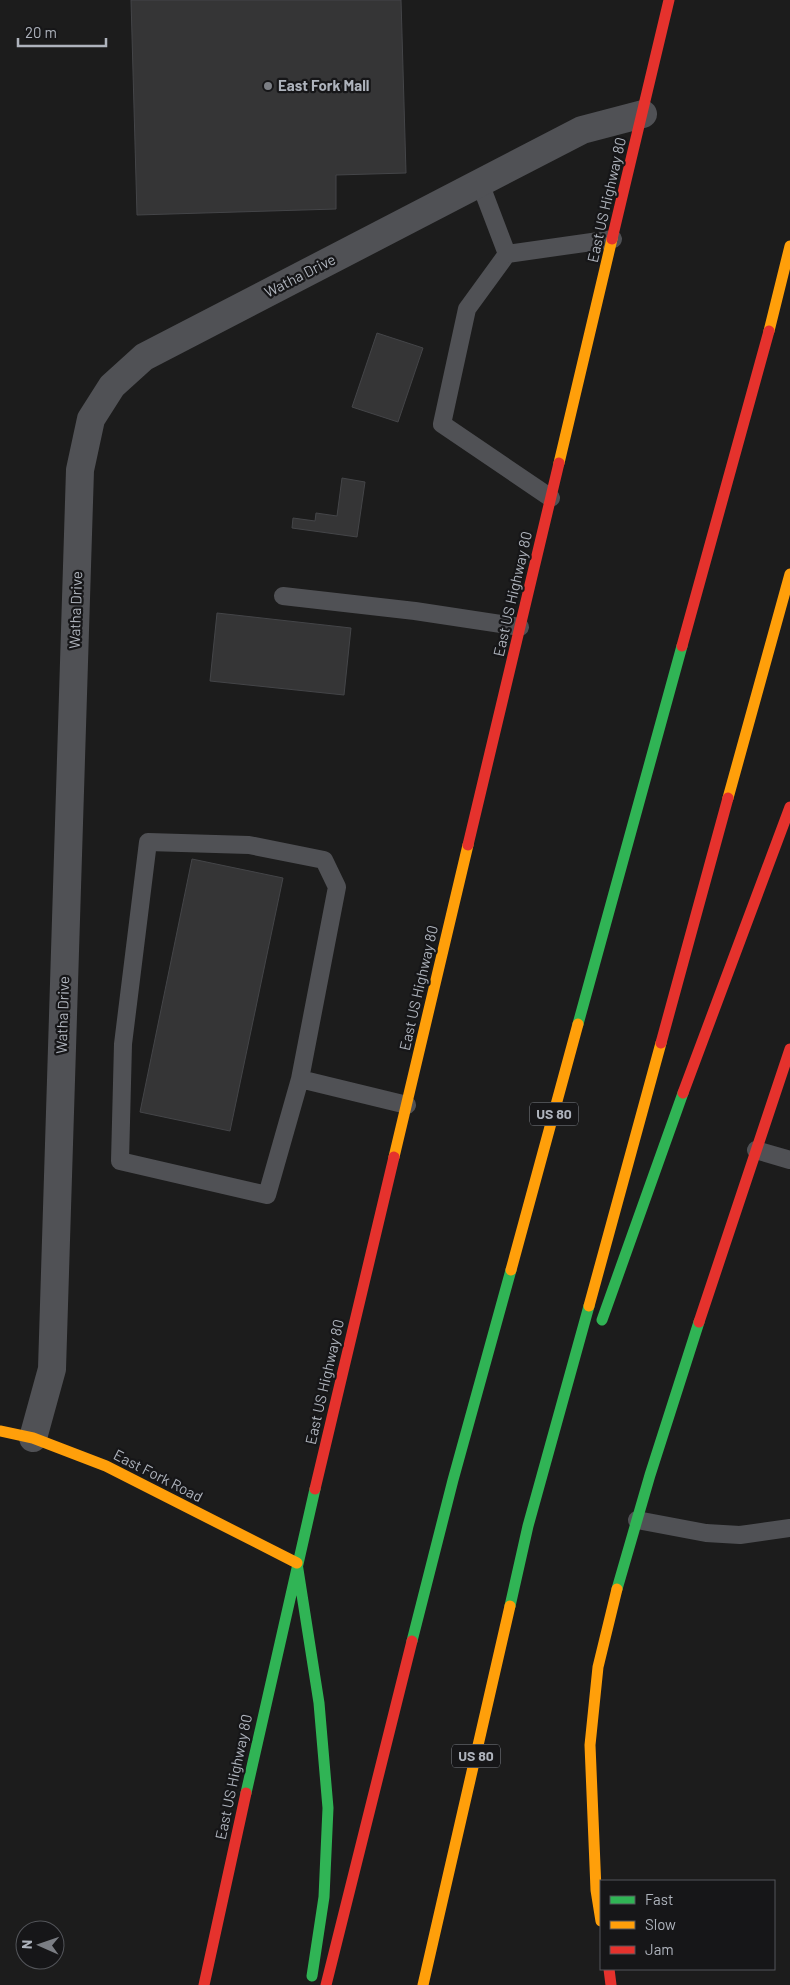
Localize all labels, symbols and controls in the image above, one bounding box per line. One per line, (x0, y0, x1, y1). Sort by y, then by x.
scale bar (18, 15, 105, 47)
text: 20 m (25, 23, 57, 41)
place label: East Fork Mall (278, 76, 370, 94)
marker: East Fork Mall (262, 80, 274, 92)
street label: East US Highway 80 (583, 135, 629, 264)
street label: Watha Drive (261, 249, 338, 301)
street label: East US Highway 80 (489, 529, 535, 658)
street label: Watha Drive (65, 571, 85, 649)
street label: East US Highway 80 (395, 923, 441, 1052)
street label: Watha Drive (52, 976, 72, 1054)
road number: US 80 (530, 1102, 578, 1126)
street label: East US Highway 80 (301, 1317, 347, 1446)
street label: East Fork Road (111, 1445, 206, 1505)
street label: East US Highway 80 (211, 1712, 255, 1841)
road number: US 80 (452, 1744, 500, 1768)
legend (600, 1880, 775, 1970)
text: Fast (645, 1890, 673, 1908)
text: Slow (645, 1915, 676, 1933)
north arrow (15, 1920, 65, 1970)
text: N (18, 1940, 35, 1949)
text: Jam (645, 1940, 674, 1958)

